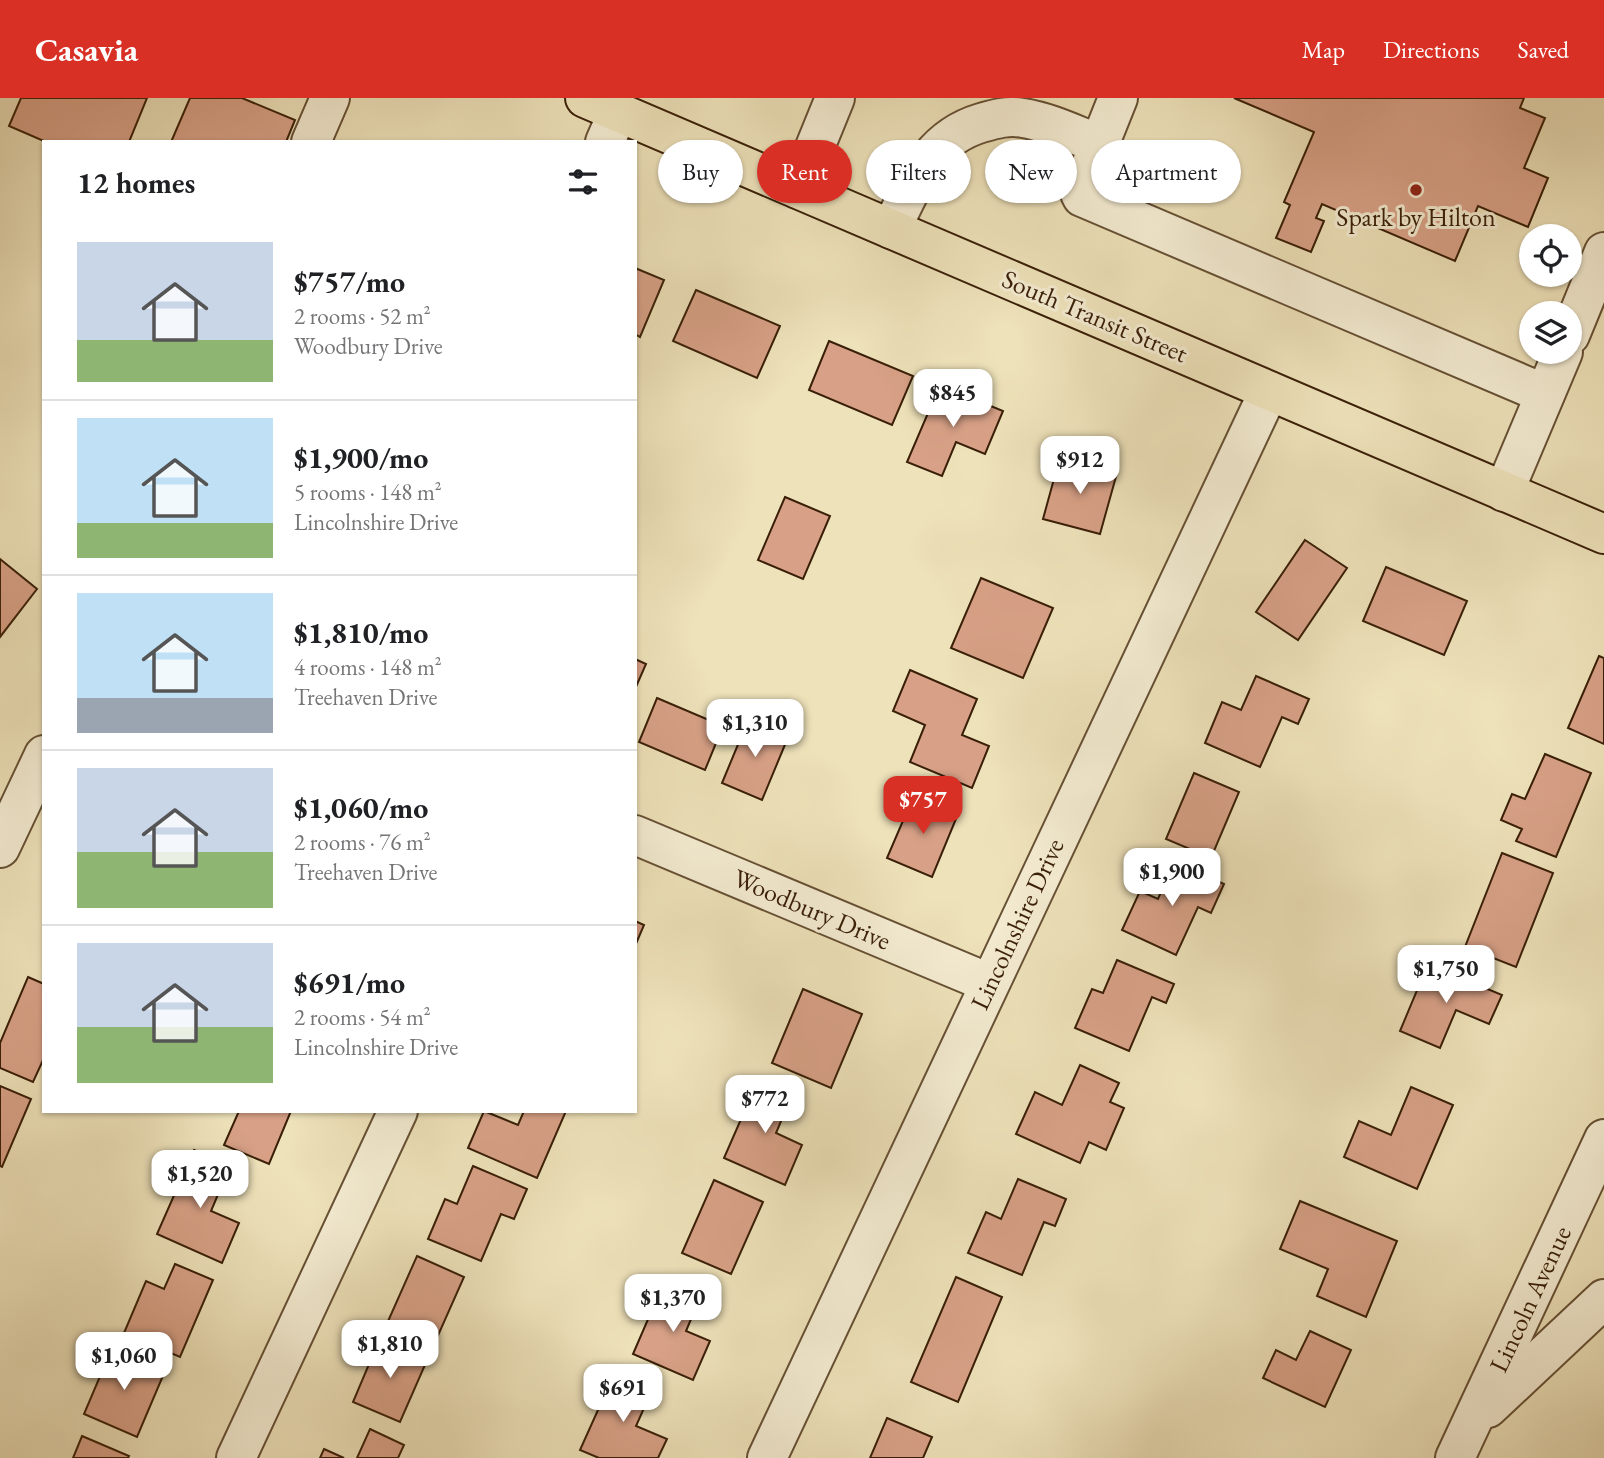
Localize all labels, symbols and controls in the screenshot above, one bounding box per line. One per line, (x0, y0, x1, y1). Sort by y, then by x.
text: Casavia (35, 28, 138, 71)
text: Map (1302, 34, 1345, 65)
text: Directions (1383, 34, 1480, 65)
text: Saved (1518, 34, 1569, 65)
chip: Buy (658, 140, 743, 203)
chip: Rent (757, 140, 852, 203)
chip: Filters (866, 140, 971, 203)
chip: New (985, 140, 1077, 203)
chip: Apartment (1091, 140, 1241, 203)
text: 12 homes (77, 163, 195, 202)
icon: filters (564, 163, 602, 201)
marker: Spark by Hilton (1408, 182, 1424, 198)
place label: Spark by Hilton (1336, 200, 1496, 234)
map controls (1519, 224, 1582, 364)
button: locate (1519, 224, 1582, 287)
text: $757/mo (294, 262, 405, 301)
street label: South Transit Street (997, 262, 1193, 370)
icon: home (133, 270, 217, 354)
text: 2 rooms · 52 m² (294, 301, 431, 331)
button: layers (1519, 301, 1582, 364)
text: Woodbury Drive (294, 331, 443, 361)
pin: $845 (912, 370, 994, 429)
text: $845 (929, 377, 977, 407)
pin: $912 (1039, 436, 1121, 496)
text: $1,900/mo (294, 438, 428, 477)
text: $912 (1056, 444, 1104, 474)
icon: home (133, 446, 217, 530)
text: 5 rooms · 148 m² (294, 477, 442, 507)
text: Lincolnshire Drive (294, 507, 458, 537)
text: $1,810/mo (294, 613, 428, 652)
icon: home (133, 621, 217, 705)
text: 4 rooms · 148 m² (294, 652, 442, 682)
text: Treehaven Drive (294, 682, 437, 712)
pin: $1,310 (698, 700, 812, 759)
text: $1,310 (723, 707, 787, 737)
pin: $757 (882, 776, 964, 836)
text: $757 (899, 784, 947, 814)
text: $1,060/mo (294, 788, 428, 827)
icon: home (133, 796, 217, 880)
text: 2 rooms · 76 m² (294, 827, 431, 857)
street label: Lincolnshire Drive (962, 833, 1072, 1015)
pin: $1,900 (1115, 848, 1229, 908)
text: $1,900 (1140, 856, 1204, 886)
text: Treehaven Drive (294, 857, 437, 887)
street label: Woodbury Drive (728, 861, 896, 957)
pin: $1,750 (1389, 946, 1503, 1005)
text: $1,750 (1414, 953, 1478, 983)
text: $691/mo (294, 963, 405, 1002)
icon: home (133, 971, 217, 1055)
text: 2 rooms · 54 m² (294, 1002, 431, 1032)
text: Lincolnshire Drive (294, 1032, 458, 1062)
pin: $772 (724, 1076, 806, 1135)
text: $772 (741, 1083, 789, 1113)
pin: $1,520 (143, 1150, 257, 1210)
text: $1,520 (168, 1158, 232, 1188)
street label: Lincoln Avenue (1481, 1220, 1579, 1378)
pin: $1,370 (616, 1274, 730, 1334)
text: $1,370 (641, 1282, 705, 1312)
pin: $1,810 (333, 1320, 447, 1380)
text: $1,810 (358, 1328, 422, 1358)
pin: $1,060 (67, 1332, 181, 1392)
text: $1,060 (92, 1340, 156, 1370)
pin: $691 (582, 1364, 664, 1424)
text: $691 (599, 1372, 647, 1402)

